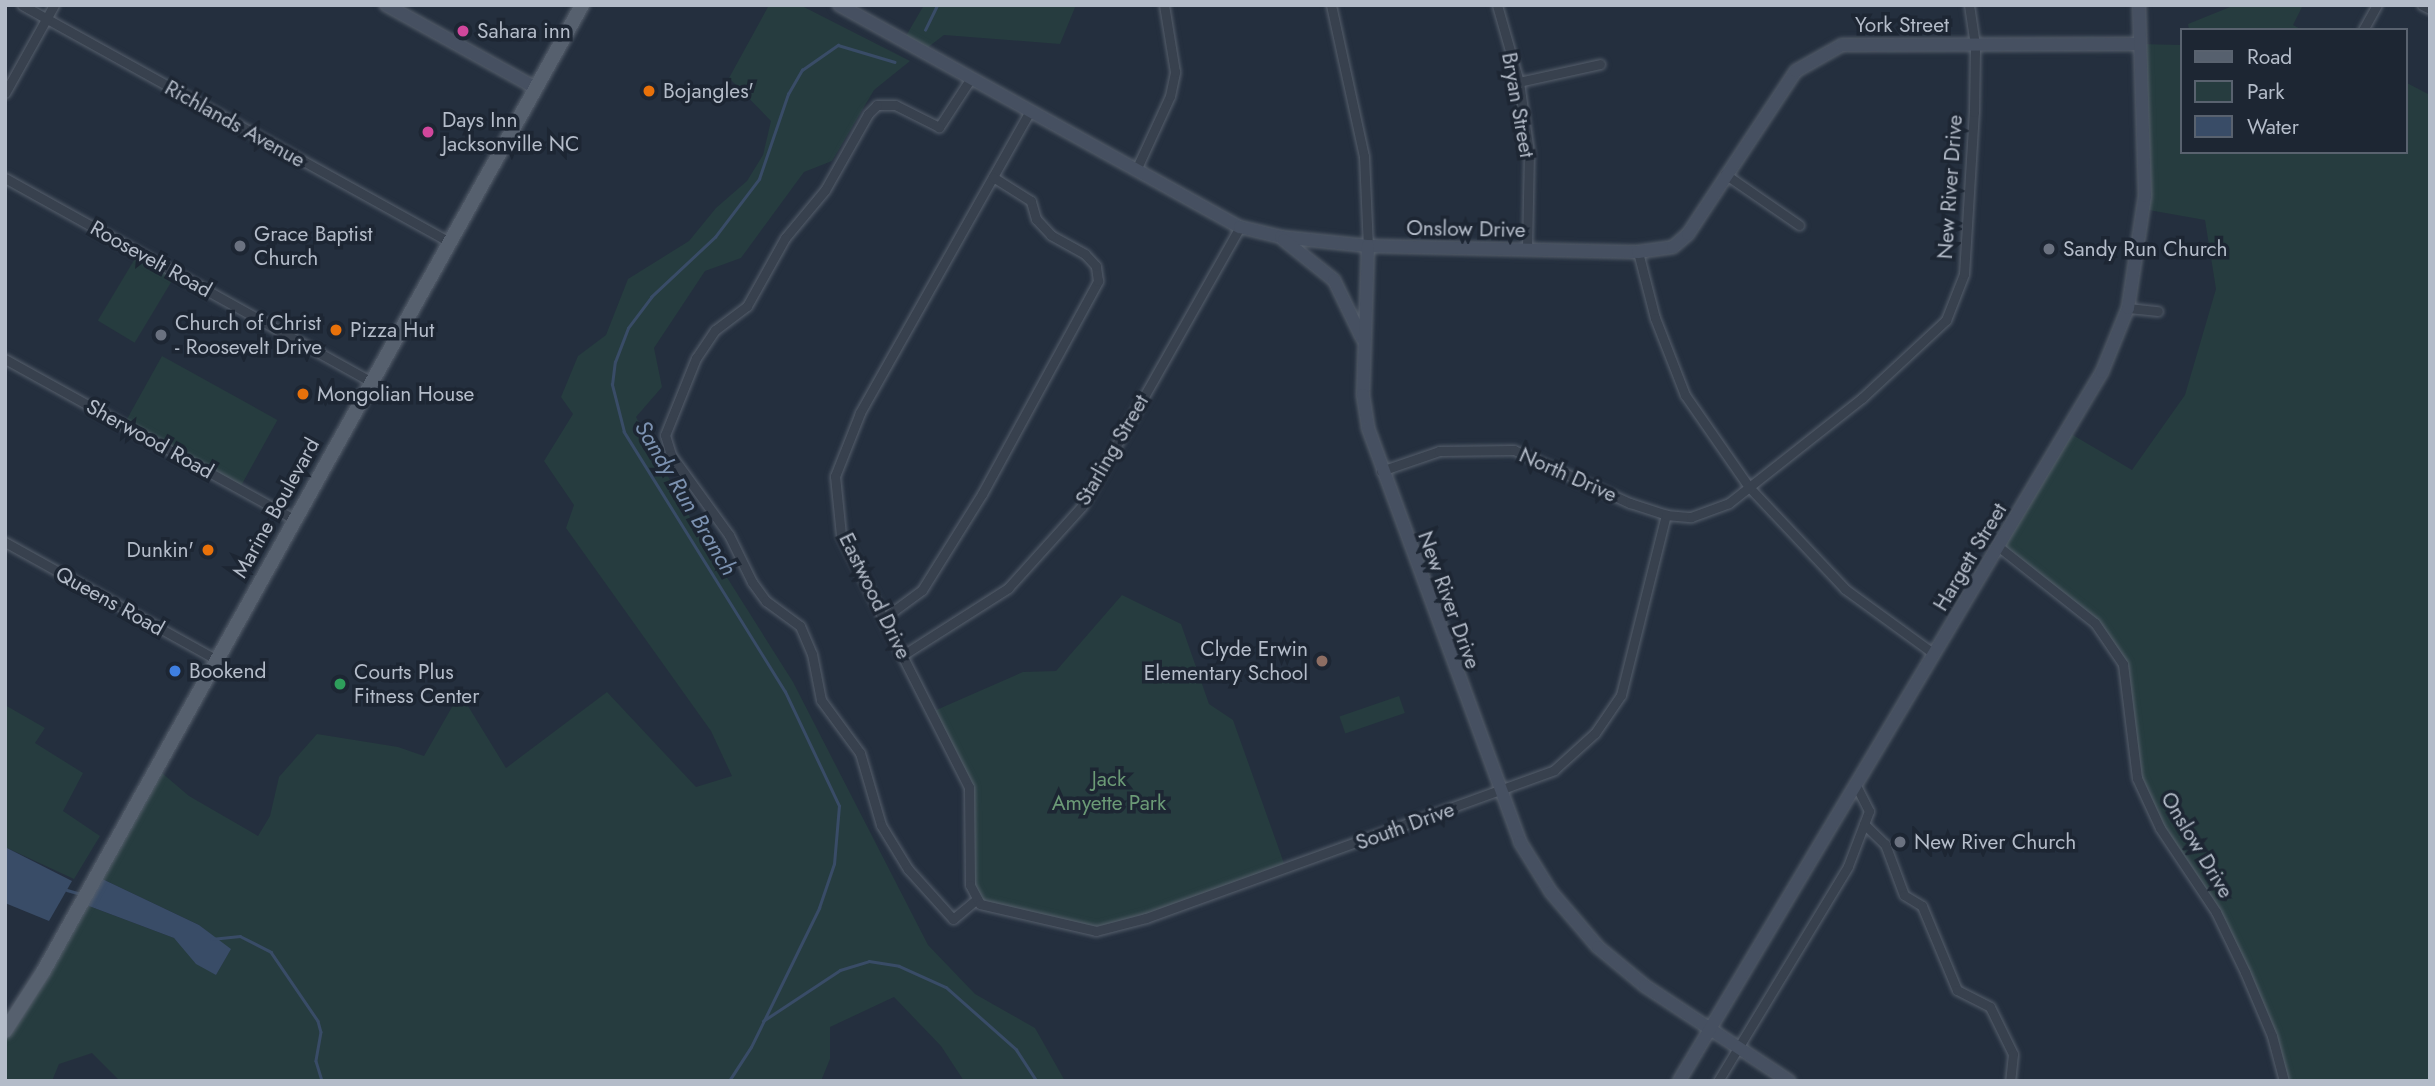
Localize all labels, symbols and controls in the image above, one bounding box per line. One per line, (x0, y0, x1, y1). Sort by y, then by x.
street label: York Street (1855, 12, 1949, 38)
place label: Sahara inn (477, 18, 571, 44)
marker: Sahara inn (455, 23, 471, 39)
legend (2180, 28, 2407, 154)
text: Road (2247, 42, 2292, 72)
street label: Bryan Street (1496, 50, 1540, 160)
street label: Richlands Avenue (161, 75, 309, 173)
text: Park (2247, 77, 2284, 107)
place label: Bojangles' (663, 78, 754, 104)
marker: Bojangles' (641, 83, 657, 99)
place label: Days Inn Jacksonville NC (442, 107, 579, 157)
text: Water (2247, 112, 2299, 142)
street label: New River Drive (1932, 114, 1968, 260)
marker: Days Inn Jacksonville NC (420, 124, 436, 140)
street label: Roosevelt Road (86, 215, 216, 303)
street label: Onslow Drive (1406, 215, 1526, 243)
place label: Grace Baptist Church (254, 221, 373, 271)
place label: Sandy Run Church (2063, 236, 2228, 262)
marker: Grace Baptist Church (232, 238, 248, 254)
marker: Sandy Run Church (2041, 241, 2057, 257)
place label: Church of Christ - Roosevelt Drive (175, 310, 322, 360)
place label: Pizza Hut (350, 317, 434, 343)
marker: Pizza Hut (328, 322, 344, 338)
marker: Church of Christ - Roosevelt Drive (153, 327, 169, 343)
place label: Mongolian House (317, 381, 474, 407)
marker: Mongolian House (295, 386, 311, 402)
street label: Starling Street (1070, 390, 1154, 510)
street label: Sherwood Road (82, 394, 218, 484)
water label: Sandy Run Branch (629, 416, 743, 580)
street label: Marine Boulevard (227, 434, 325, 582)
street label: North Drive (1515, 442, 1621, 508)
street label: Hargett Street (1928, 499, 2012, 615)
street label: New River Drive (1412, 528, 1486, 672)
street label: Eastwood Drive (834, 529, 916, 663)
place label: Dunkin' (127, 537, 194, 563)
marker: Dunkin' (200, 542, 216, 558)
street label: Queens Road (51, 561, 169, 641)
place label: Clyde Erwin Elementary School (1144, 636, 1308, 686)
marker: Clyde Erwin Elementary School (1314, 653, 1330, 669)
place label: Bookend (189, 658, 266, 684)
place label: Courts Plus Fitness Center (354, 659, 479, 709)
marker: Bookend (167, 663, 183, 679)
marker: Courts Plus Fitness Center (332, 676, 348, 692)
park label: Jack Amyette Park (1052, 766, 1166, 816)
street label: Onslow Drive (2155, 787, 2239, 903)
street label: South Drive (1352, 797, 1458, 855)
place label: New River Church (1914, 829, 2076, 855)
marker: New River Church (1892, 834, 1908, 850)

